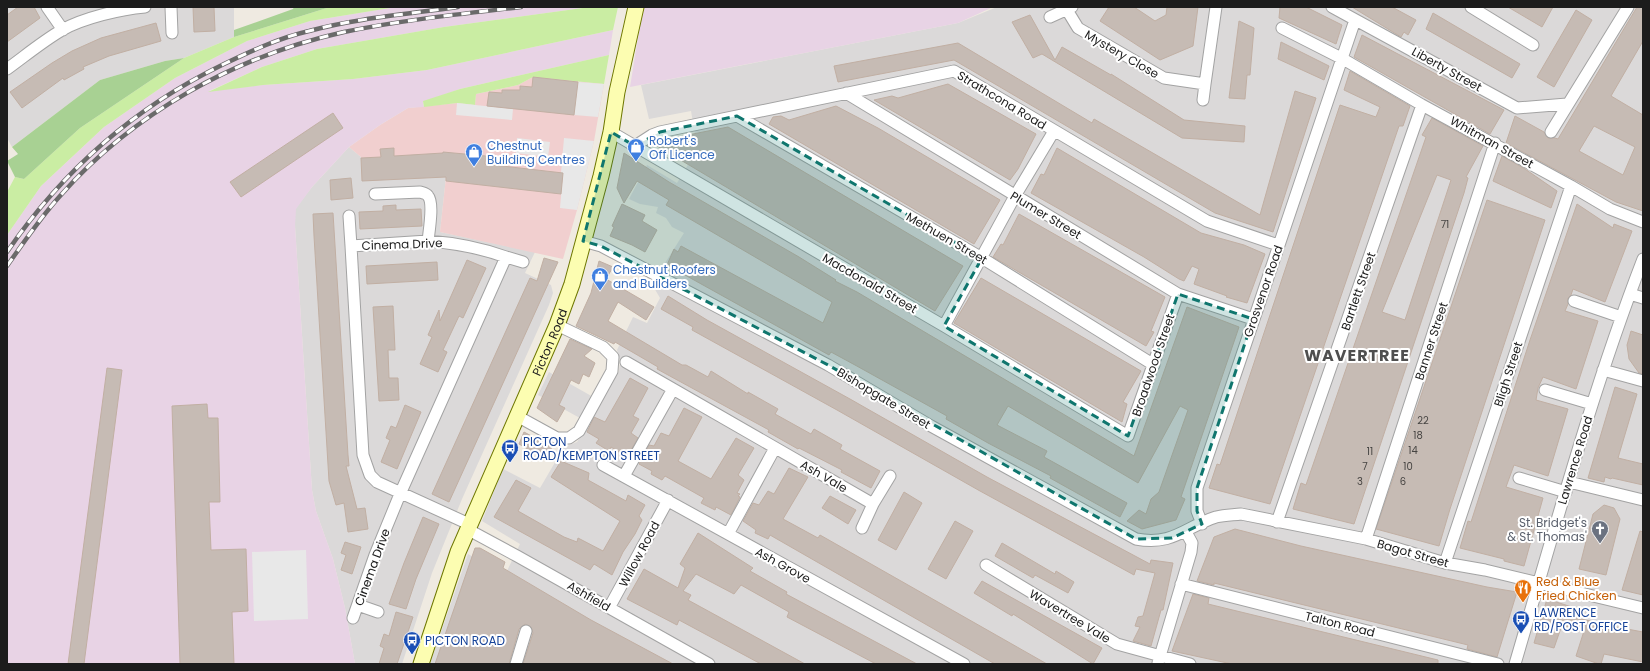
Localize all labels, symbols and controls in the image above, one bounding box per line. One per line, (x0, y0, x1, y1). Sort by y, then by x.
street label: Mystery Close (1082, 26, 1162, 82)
street label: Liberty Street (1409, 43, 1485, 95)
street label: Strathcona Road (954, 67, 1050, 133)
street label: Whitman Street (1447, 112, 1537, 172)
place label: Robert's Off Licence (649, 132, 715, 163)
place label: Chestnut Building Centres (487, 137, 585, 168)
shop icon: Robert's Off Licence (626, 137, 646, 162)
shop icon: Chestnut Building Centres (464, 142, 484, 167)
street label: Plumer Street (1007, 187, 1085, 243)
street label: Methuen Street (903, 208, 991, 268)
house number: 71 (1441, 217, 1449, 232)
street label: Cinema Drive (361, 234, 443, 254)
street label: Grosvenor Road (1239, 243, 1287, 339)
street label: Macdonald Street (820, 249, 920, 317)
street label: Bartlett Street (1337, 250, 1379, 332)
place label: Chestnut Roofers and Builders (613, 261, 716, 292)
shop icon: Chestnut Roofers and Builders (590, 266, 610, 291)
street label: Banner Street (1410, 300, 1452, 382)
street label: Picton Road (527, 306, 571, 378)
street label: Broadwood Street (1127, 311, 1179, 419)
street label: Bligh Street (1490, 339, 1526, 409)
district label: WAVERTREE (1304, 344, 1410, 367)
street label: Bishopgate Street (834, 363, 934, 433)
house number: 22 (1417, 413, 1429, 428)
street label: Lawrence Road (1553, 414, 1597, 506)
house number: 18 (1413, 428, 1423, 443)
place label: PICTON ROAD/KEMPTON STREET (523, 433, 660, 464)
bus stop icon: PICTON ROAD/KEMPTON STREET (500, 438, 520, 463)
house number: 14 (1408, 443, 1418, 458)
house number: 11 (1367, 444, 1373, 459)
street label: Ash Vale (797, 456, 851, 496)
house number: 7 (1362, 459, 1368, 474)
house number: 10 (1403, 459, 1413, 474)
house number: 3 (1357, 474, 1363, 489)
house number: 6 (1400, 474, 1406, 489)
place label: St. Bridget's & St. Thomas' (1507, 514, 1587, 545)
street label: Willow Road (614, 518, 664, 590)
church icon: St. Bridget's & St. Thomas' (1590, 519, 1610, 544)
street label: Cinema Drive (350, 526, 394, 608)
street label: Bagot Street (1375, 535, 1451, 571)
street label: Ash Grove (752, 543, 814, 587)
place label: Red & Blue Fried Chicken (1536, 573, 1617, 604)
street label: Ashfield (564, 577, 614, 615)
restaurant icon: Red & Blue Fried Chicken (1513, 578, 1533, 603)
street label: Wavertree Vale (1026, 585, 1114, 647)
place label: LAWRENCE RD/POST OFFICE (1534, 604, 1629, 635)
street label: Talton Road (1303, 607, 1377, 641)
bus stop icon: LAWRENCE RD/POST OFFICE (1511, 609, 1531, 634)
bus stop icon: PICTON ROAD (402, 630, 422, 655)
place label: PICTON ROAD (425, 632, 505, 649)

